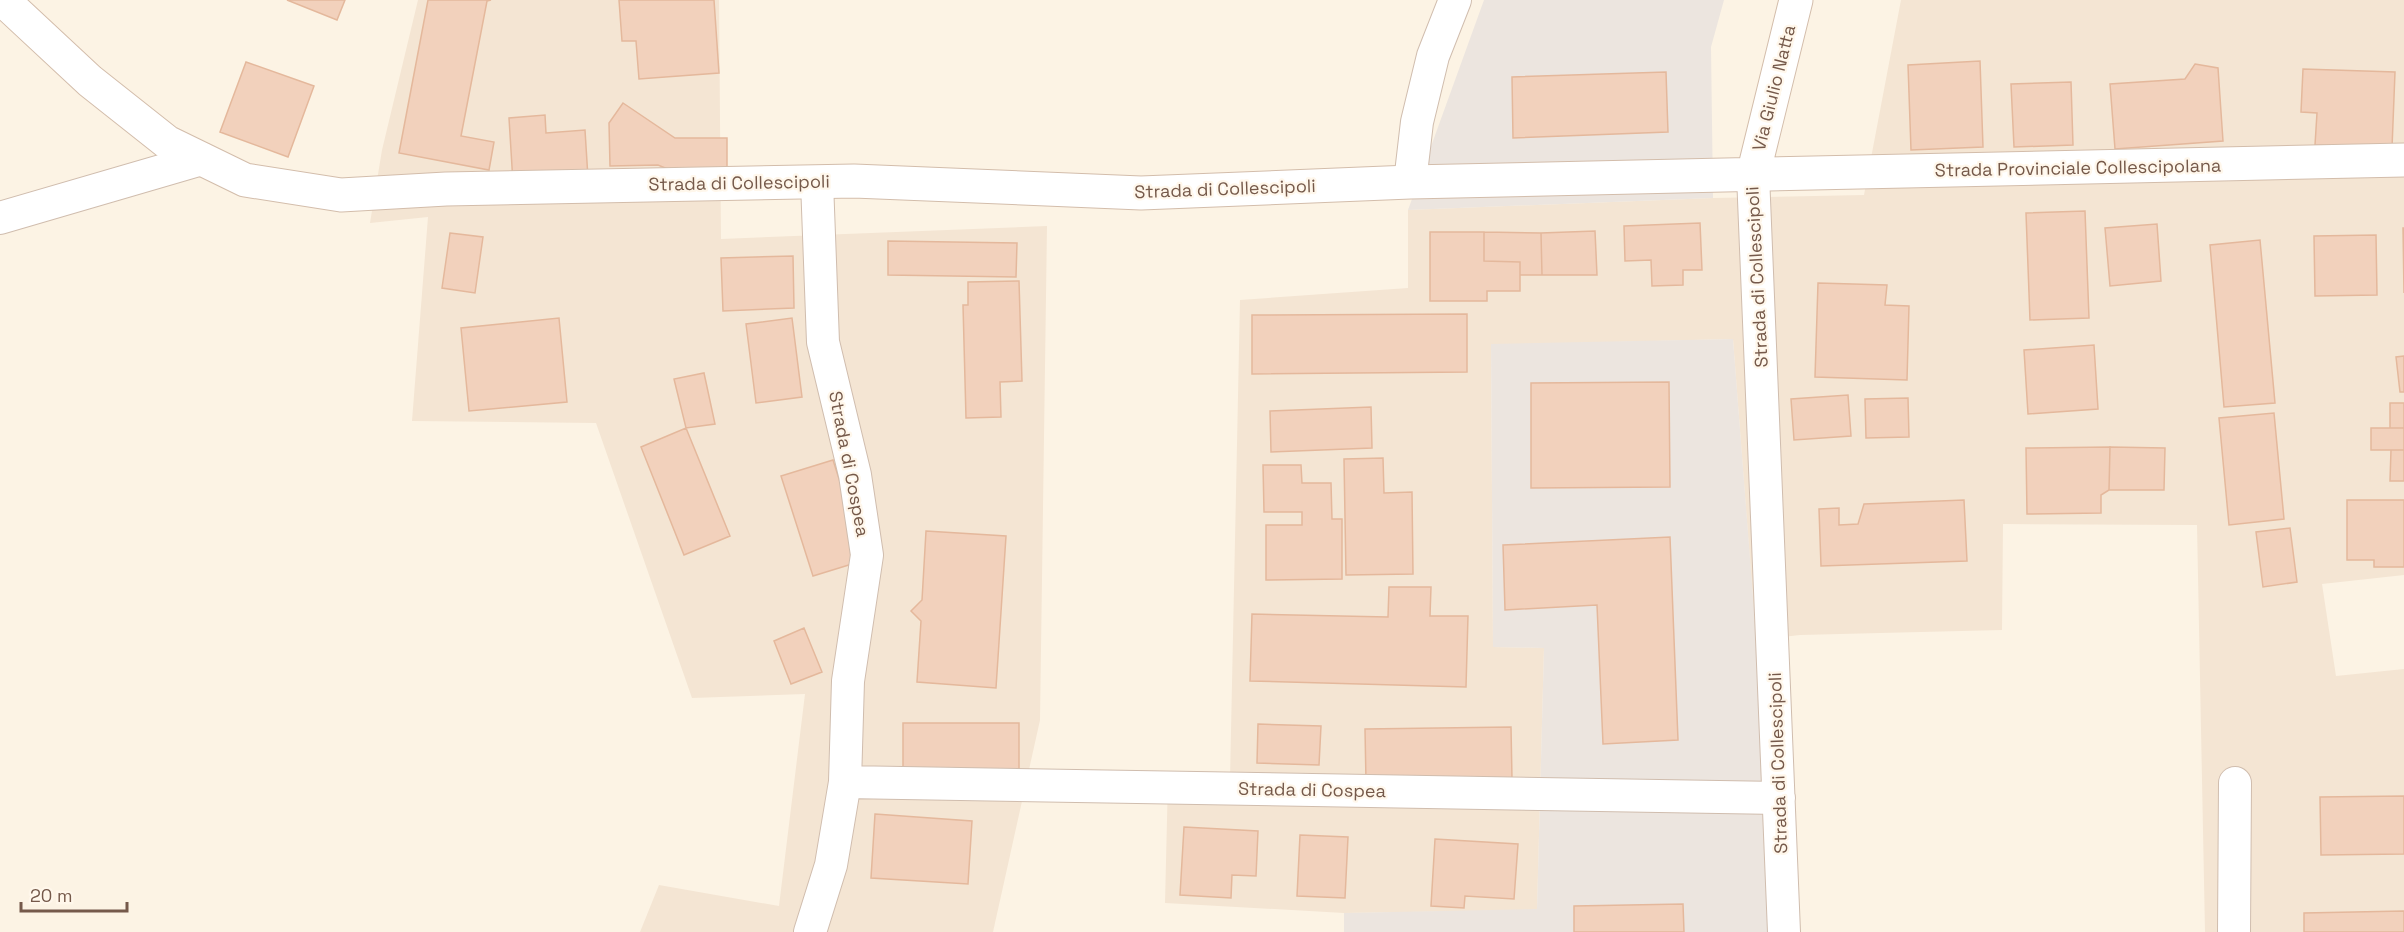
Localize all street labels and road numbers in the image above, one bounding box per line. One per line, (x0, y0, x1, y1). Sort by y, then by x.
street label: Via Giulio Natta (1747, 22, 1800, 153)
street label: Strada Provinciale Collescipolana (1935, 154, 2221, 181)
street label: Strada di Collescipoli (648, 169, 830, 196)
street label: Strada di Collescipoli (1134, 174, 1316, 203)
street label: Strada di Collescipoli (1740, 186, 1773, 368)
street label: Strada di Cospea (824, 389, 875, 539)
street label: Strada di Collescipoli (1763, 672, 1792, 854)
street label: Strada di Cospea (1238, 777, 1386, 802)

